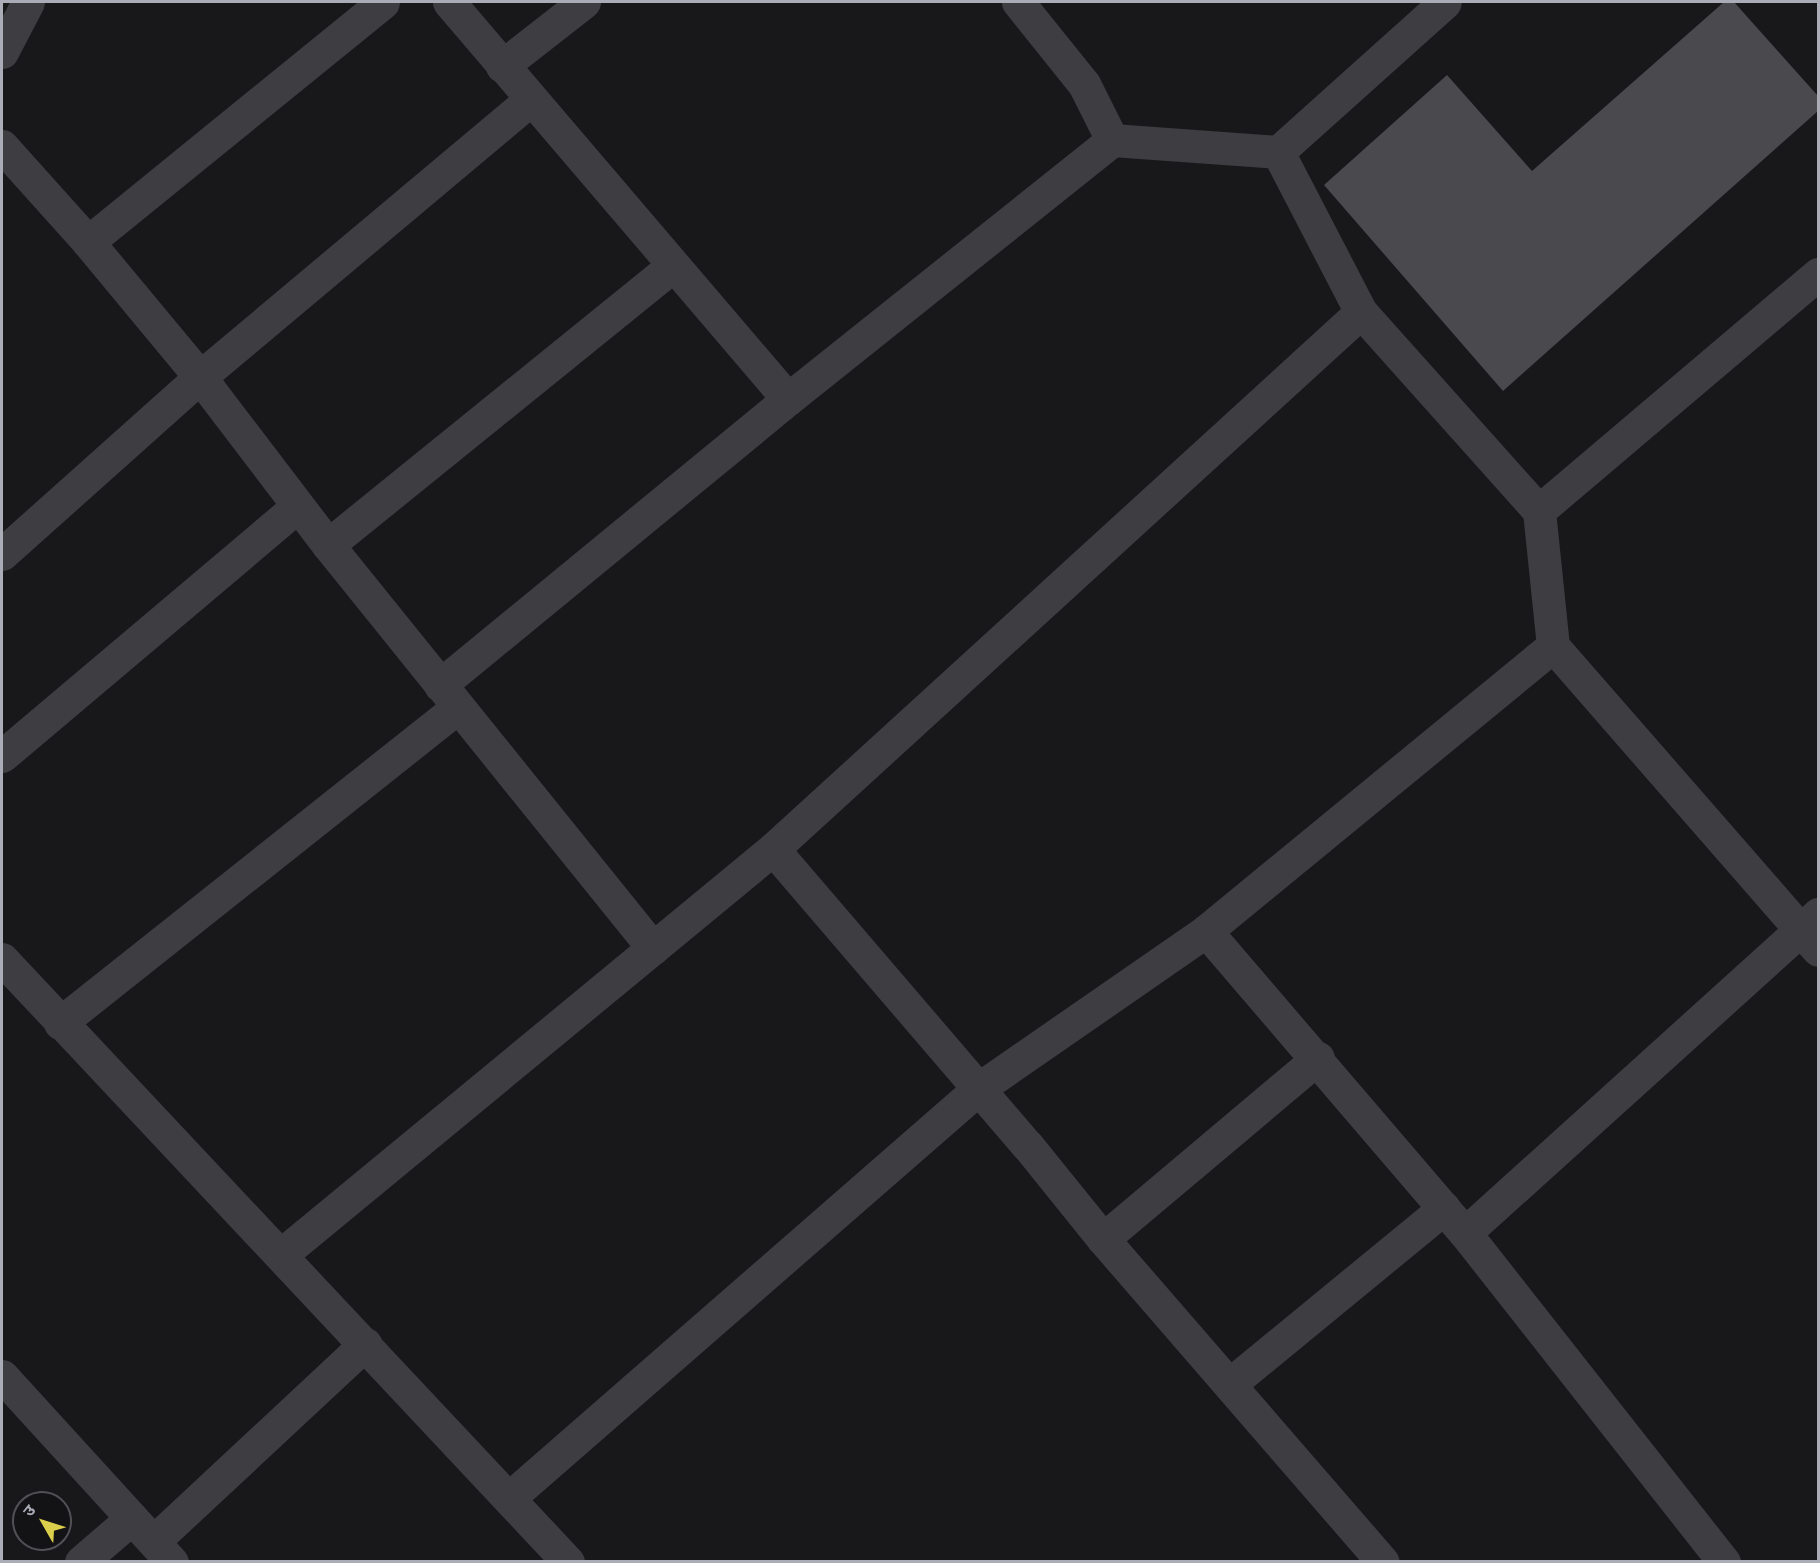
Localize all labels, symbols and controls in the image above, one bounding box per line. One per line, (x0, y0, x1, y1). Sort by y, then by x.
north arrow (12, 1491, 72, 1551)
text: उ (19, 1501, 40, 1520)

